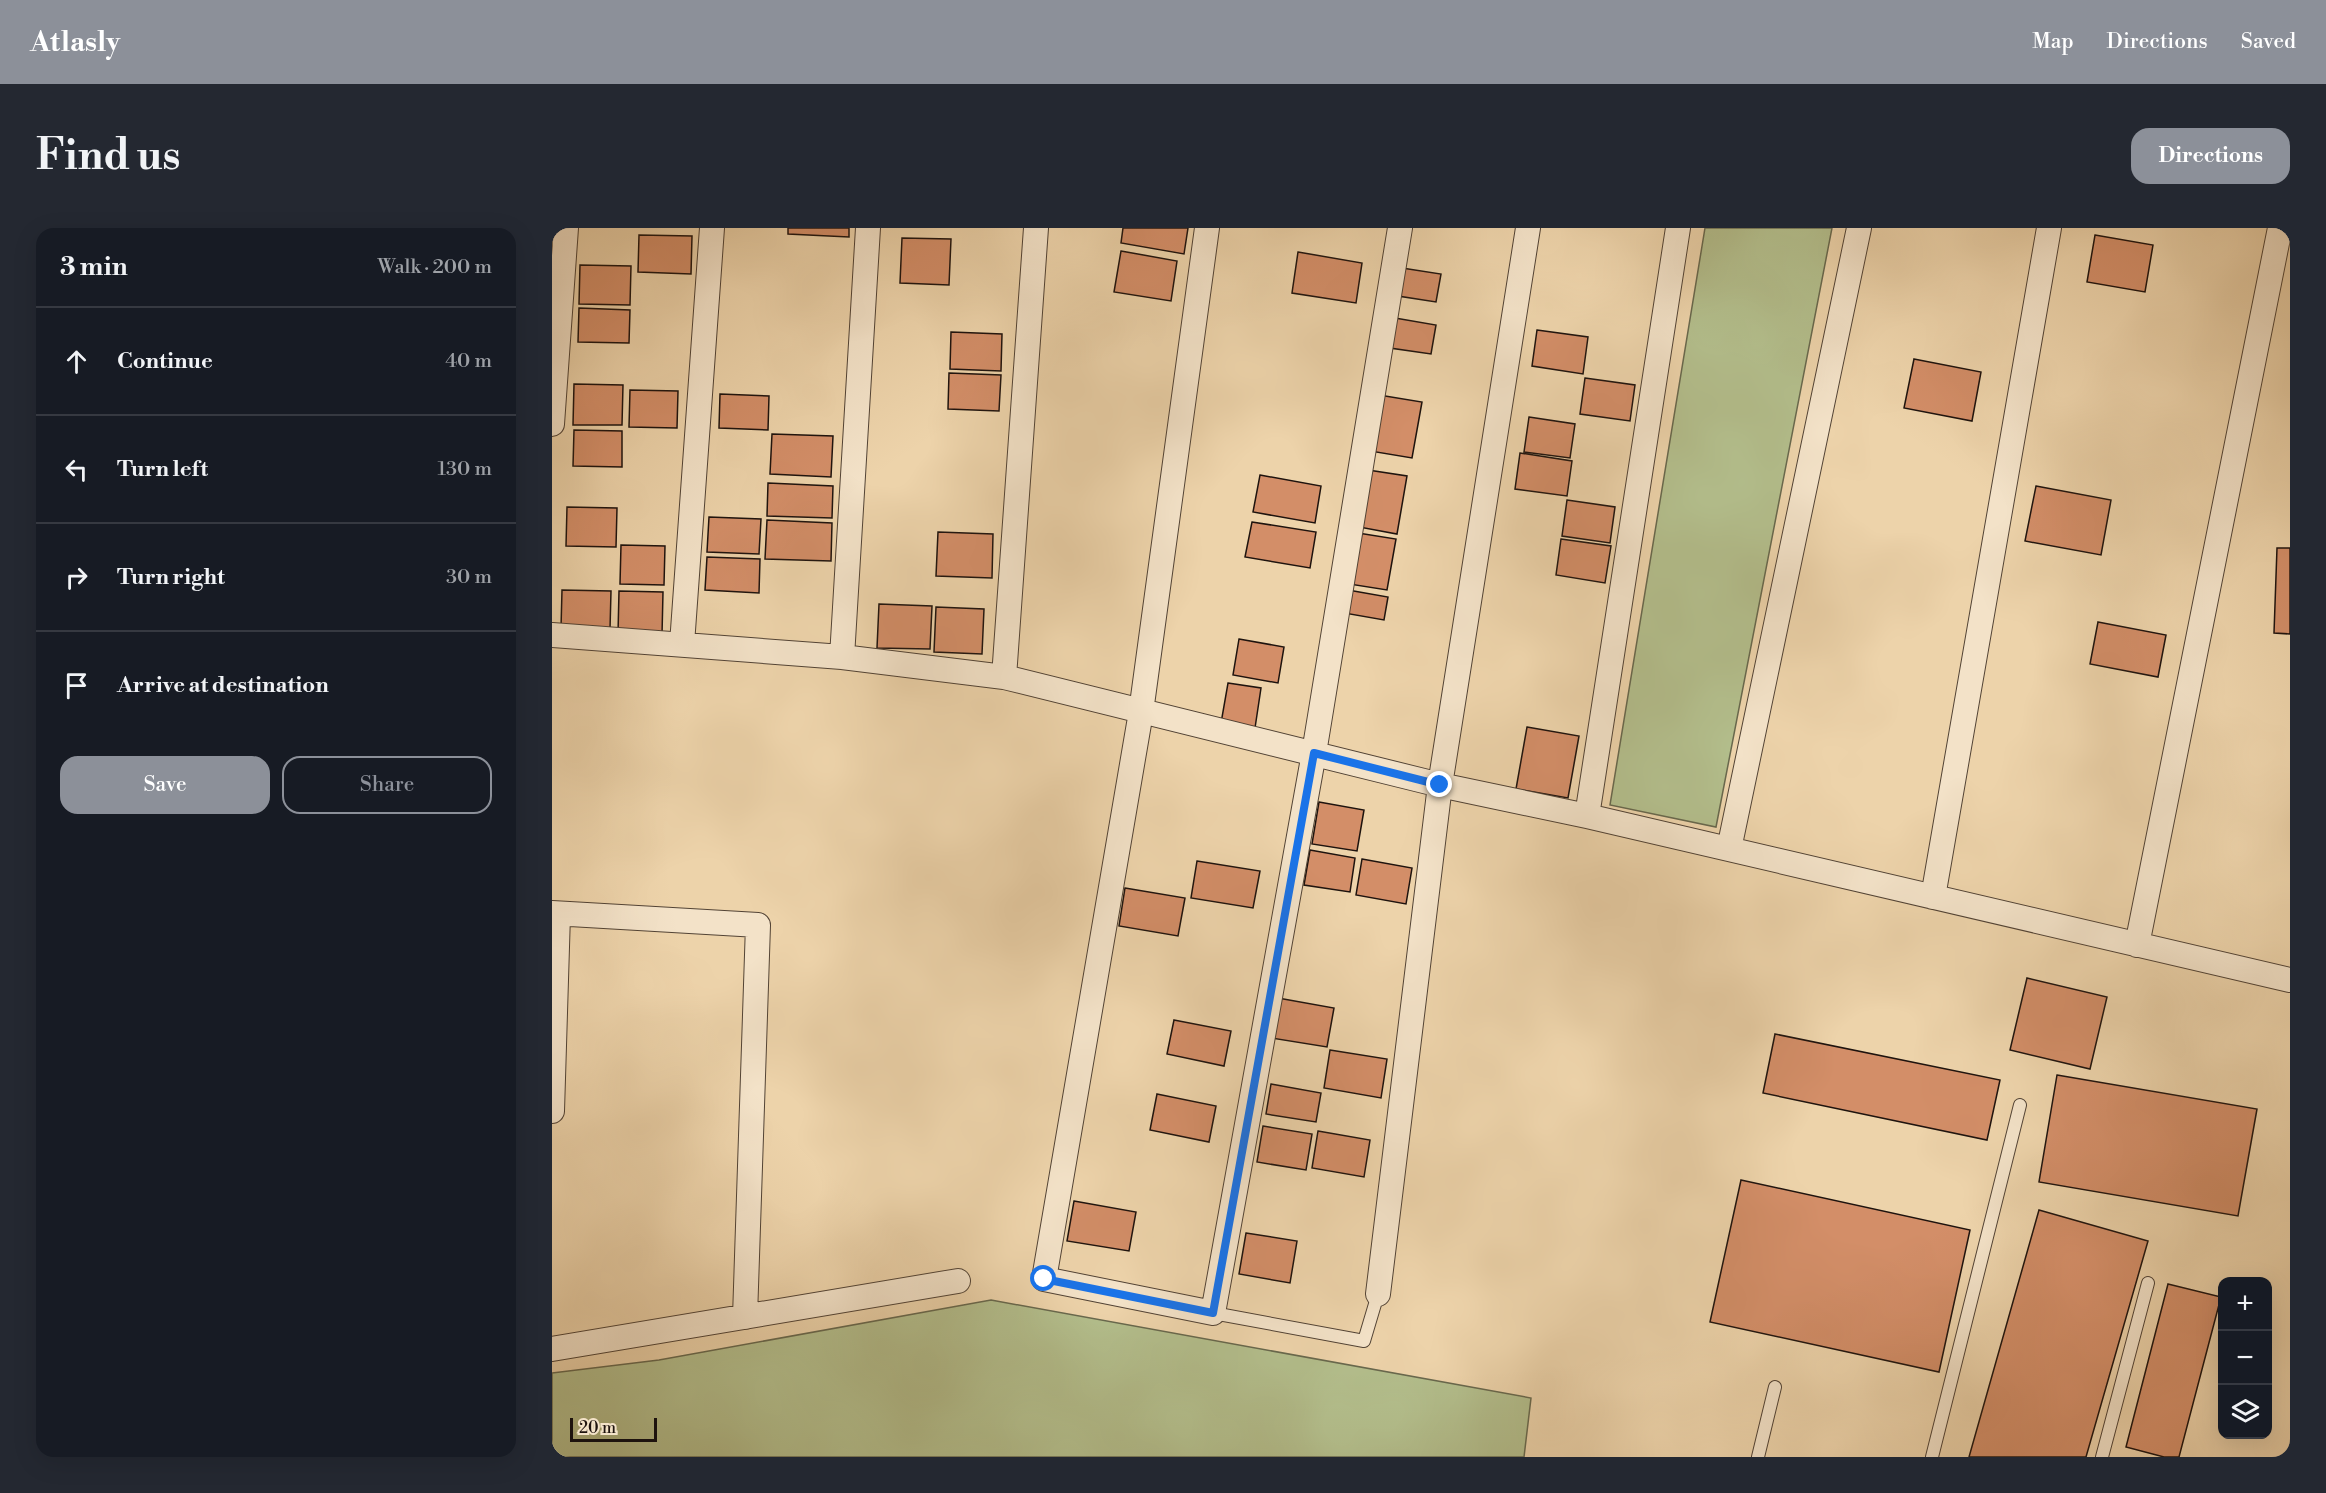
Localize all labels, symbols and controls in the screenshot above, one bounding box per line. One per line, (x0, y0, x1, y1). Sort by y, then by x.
text: Atlasly (30, 25, 120, 60)
text: Map (2032, 29, 2074, 55)
text: Directions (2107, 29, 2208, 55)
text: Saved (2241, 29, 2296, 55)
button: Directions (2131, 128, 2290, 184)
text: Find us (36, 130, 180, 183)
text: 3 min (60, 251, 128, 283)
text: Walk · 200 m (378, 255, 492, 280)
icon: ahead (60, 345, 93, 378)
text: Continue (117, 348, 213, 375)
text: 40 m (445, 349, 492, 374)
icon: left (60, 453, 93, 486)
text: Turn left (117, 456, 208, 483)
text: 130 m (437, 457, 492, 482)
icon: right (60, 561, 93, 594)
text: Turn right (117, 564, 225, 591)
text: 30 m (446, 565, 492, 590)
icon: arrive (60, 669, 93, 702)
text: Arrive at destination (117, 672, 329, 699)
button: Save (60, 756, 270, 814)
button: Share (282, 756, 492, 814)
route end (1426, 771, 1452, 797)
route start (1030, 1265, 1056, 1291)
map controls (2218, 1277, 2272, 1439)
button: + (2218, 1277, 2272, 1331)
button: − (2218, 1331, 2272, 1385)
button: layers (2218, 1385, 2272, 1439)
scale bar (570, 1415, 657, 1442)
text: 20 m (579, 1418, 616, 1438)

